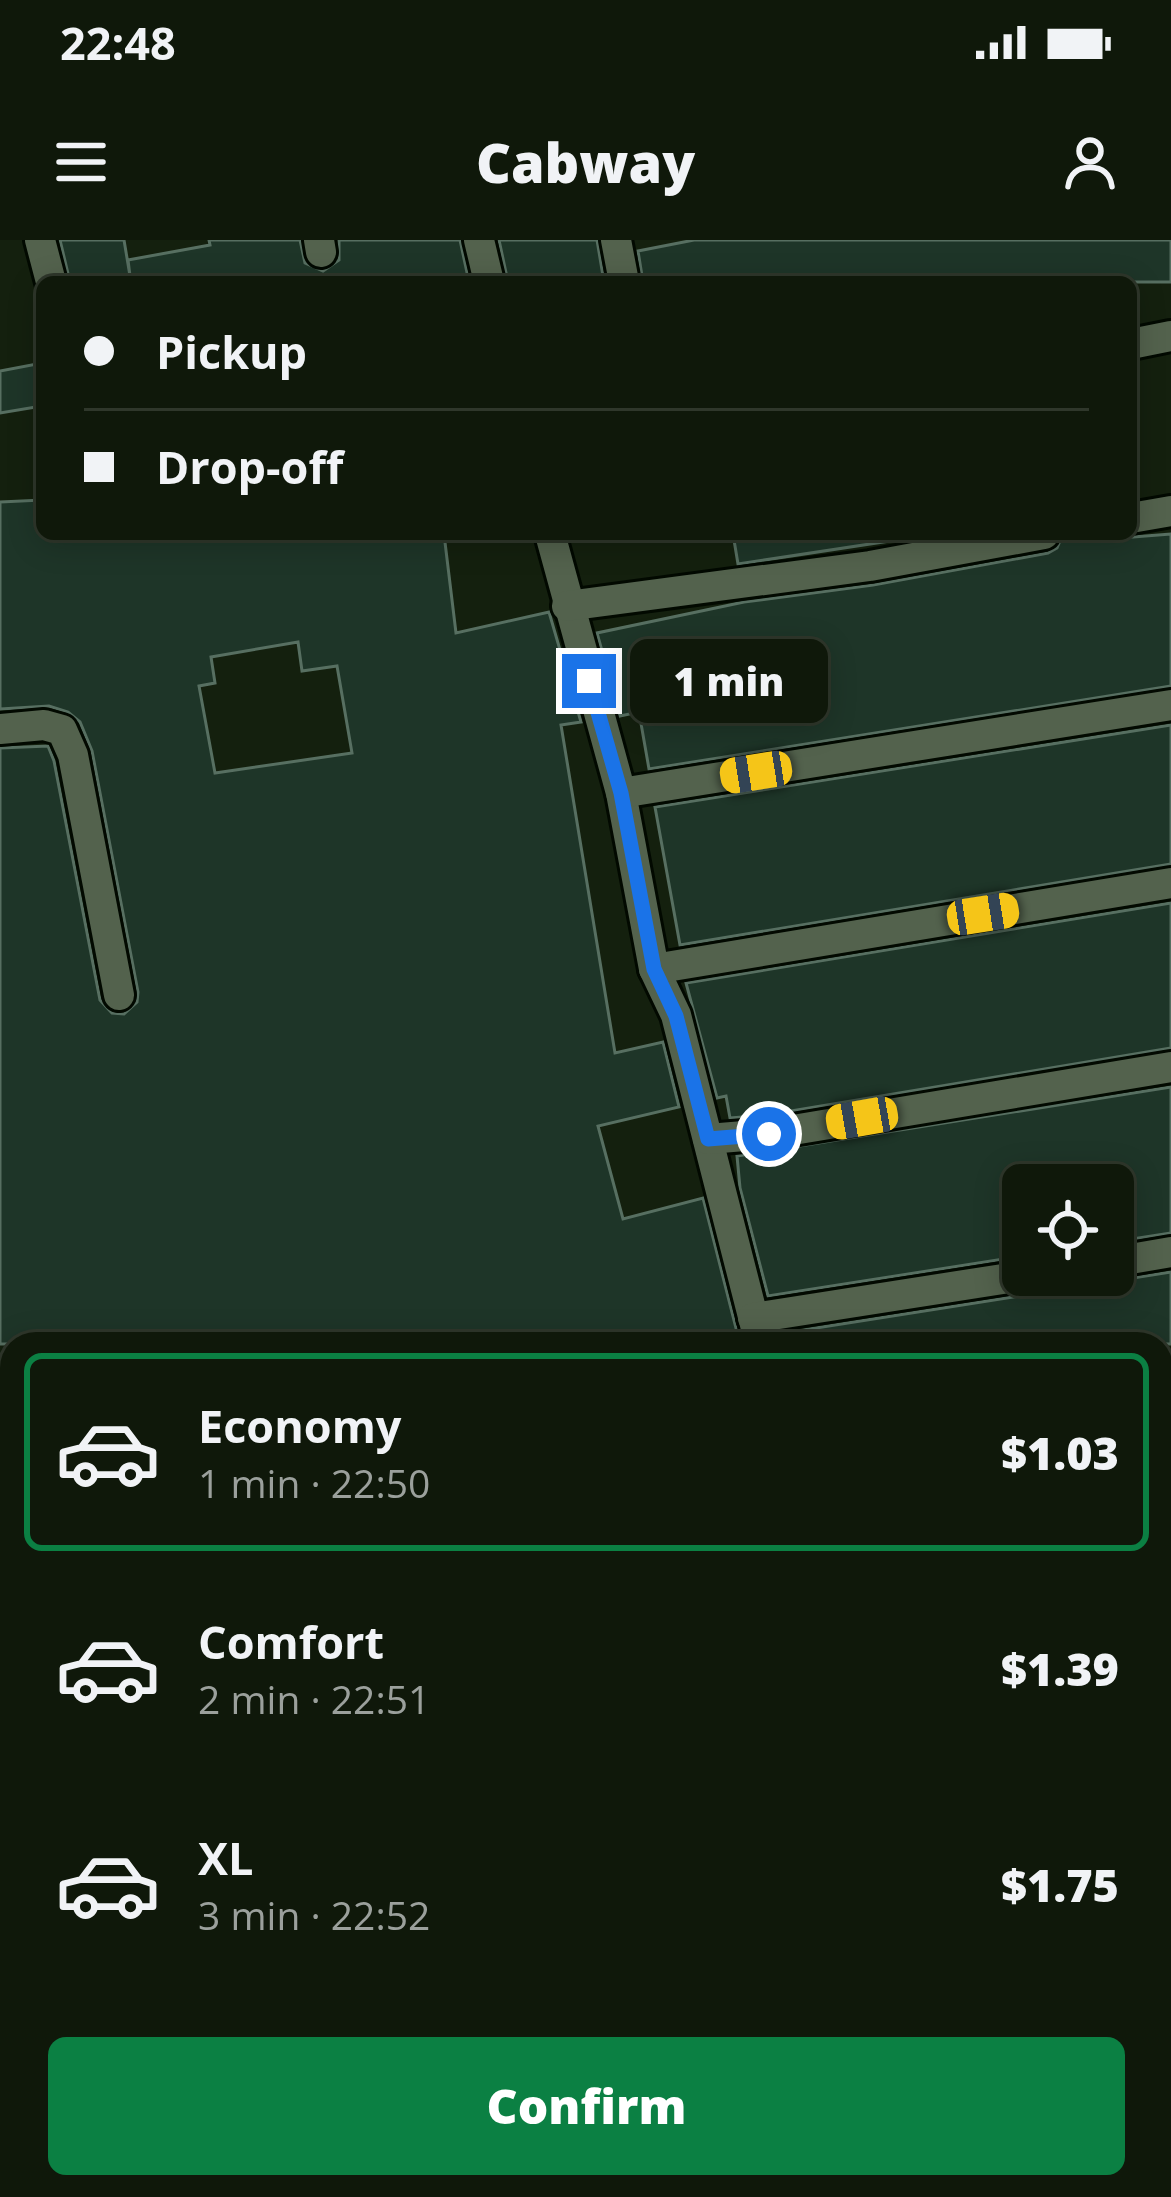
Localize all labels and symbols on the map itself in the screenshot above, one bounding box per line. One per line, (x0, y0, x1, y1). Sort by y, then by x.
callout: 1 min (631, 639, 829, 723)
route end (562, 654, 616, 708)
car (718, 749, 794, 795)
car (945, 891, 1021, 937)
car (823, 1094, 901, 1142)
route start (742, 1107, 796, 1161)

